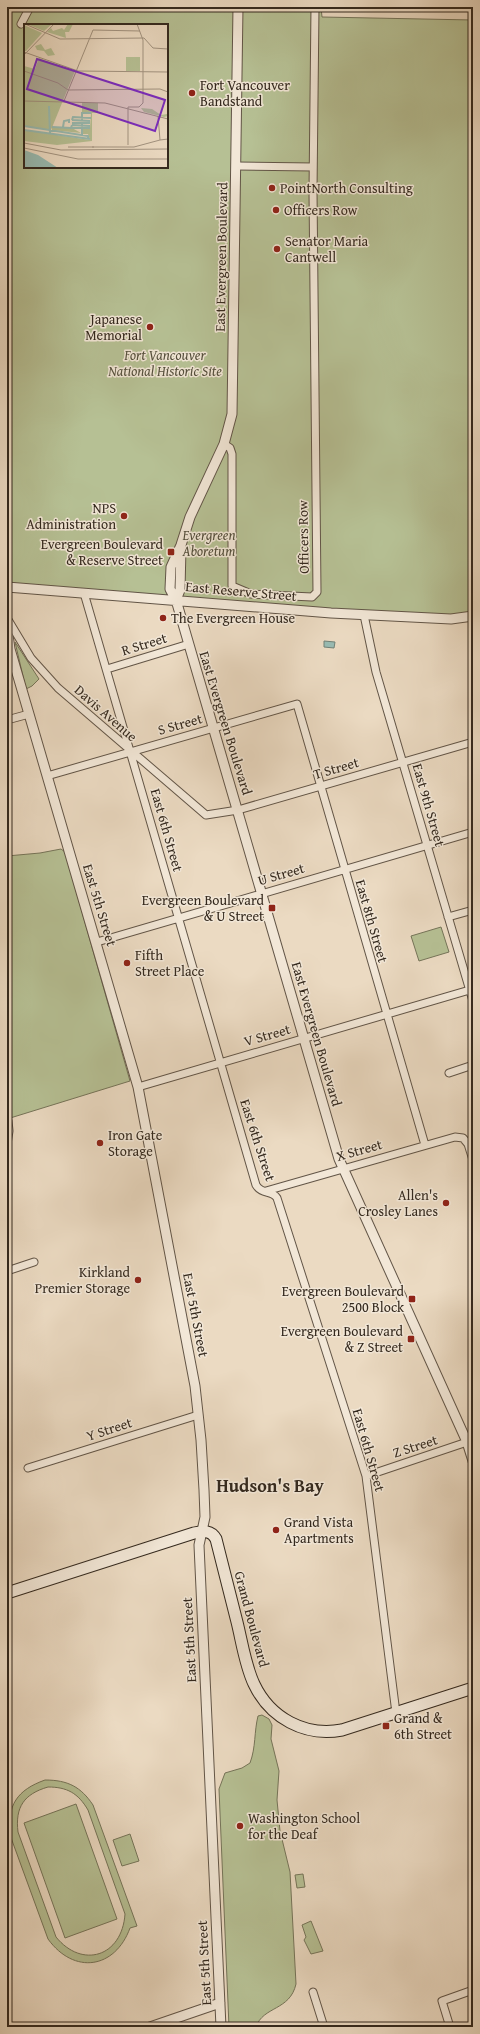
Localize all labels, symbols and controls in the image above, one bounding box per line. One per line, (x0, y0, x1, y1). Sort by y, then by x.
inset map (24, 24, 168, 168)
place label: Fort Vancouver Bandstand (200, 75, 290, 111)
marker: Fort Vancouver Bandstand (187, 88, 197, 98)
place label: PointNorth Consulting (280, 178, 413, 198)
street label: East Evergreen Boulevard (210, 182, 232, 332)
marker: PointNorth Consulting (267, 183, 277, 193)
place label: Officers Row (284, 200, 358, 220)
marker: Officers Row (271, 205, 281, 215)
place label: Senator Maria Cantwell (285, 231, 369, 267)
marker: Senator Maria Cantwell (272, 244, 282, 254)
place label: Japanese Memorial (85, 309, 142, 345)
marker: Japanese Memorial (145, 322, 155, 332)
park label: Fort Vancouver National Historic Site (108, 345, 222, 381)
place label: NPS Administration (26, 498, 116, 534)
street label: Officers Row (292, 500, 314, 574)
marker: NPS Administration (119, 511, 129, 521)
park label: Evergreen Aboretum (181, 525, 236, 561)
place label: Evergreen Boulevard & Reserve Street (41, 534, 164, 570)
marker: Evergreen Boulevard & Reserve Street (166, 547, 176, 557)
street label: East Reserve Street (185, 576, 297, 606)
place label: The Evergreen House (171, 608, 296, 628)
marker: The Evergreen House (158, 613, 168, 623)
street label: R Street (119, 628, 169, 660)
street label: East Evergreen Boulevard (195, 649, 258, 798)
street label: Davis Avenue (70, 680, 142, 746)
street label: S Street (155, 708, 205, 740)
street label: T Street (311, 752, 361, 784)
street label: East 9th Street (408, 761, 450, 849)
street label: East 6th Street (146, 786, 188, 874)
street label: U Street (255, 858, 307, 890)
street label: East 5th Street (78, 861, 122, 949)
street label: East 8th Street (351, 877, 393, 965)
place label: Evergreen Boulevard & U Street (142, 890, 265, 926)
marker: Evergreen Boulevard & U Street (267, 903, 277, 913)
place label: Fifth Street Place (135, 945, 205, 981)
marker: Fifth Street Place (122, 958, 132, 968)
street label: East Evergreen Boulevard (287, 959, 347, 1109)
street label: V Street (241, 1019, 293, 1051)
street label: East 6th Street (235, 1096, 281, 1184)
place label: Iron Gate Storage (108, 1125, 163, 1161)
street label: X Street (334, 1134, 384, 1166)
marker: Iron Gate Storage (95, 1138, 105, 1148)
place label: Allen's Crosley Lanes (358, 1185, 438, 1221)
marker: Allen's Crosley Lanes (441, 1198, 451, 1208)
place label: Kirkland Premier Storage (35, 1262, 131, 1298)
street label: East 5th Street (178, 1271, 214, 1359)
marker: Kirkland Premier Storage (133, 1275, 143, 1285)
place label: Evergreen Boulevard 2500 Block (282, 1281, 405, 1317)
marker: Evergreen Boulevard 2500 Block (407, 1294, 417, 1304)
place label: Evergreen Boulevard & Z Street (281, 1321, 404, 1357)
marker: Evergreen Boulevard & Z Street (406, 1334, 416, 1344)
street label: East 6th Street (348, 1406, 390, 1494)
street label: Y Street (84, 1412, 134, 1446)
street label: Z Street (390, 1429, 440, 1463)
district label: Hudson's Bay (216, 1472, 324, 1499)
place label: Grand Vista Apartments (284, 1512, 354, 1548)
marker: Grand Vista Apartments (271, 1525, 281, 1535)
street label: Grand Boulevard (230, 1569, 275, 1670)
street label: East 5th Street (177, 1597, 201, 1683)
place label: Grand & 6th Street (394, 1708, 452, 1744)
marker: Grand & 6th Street (381, 1721, 391, 1731)
place label: Washington School for the Deaf (248, 1808, 360, 1844)
marker: Washington School for the Deaf (235, 1821, 245, 1831)
street label: East 5th Street (192, 1920, 216, 2006)

